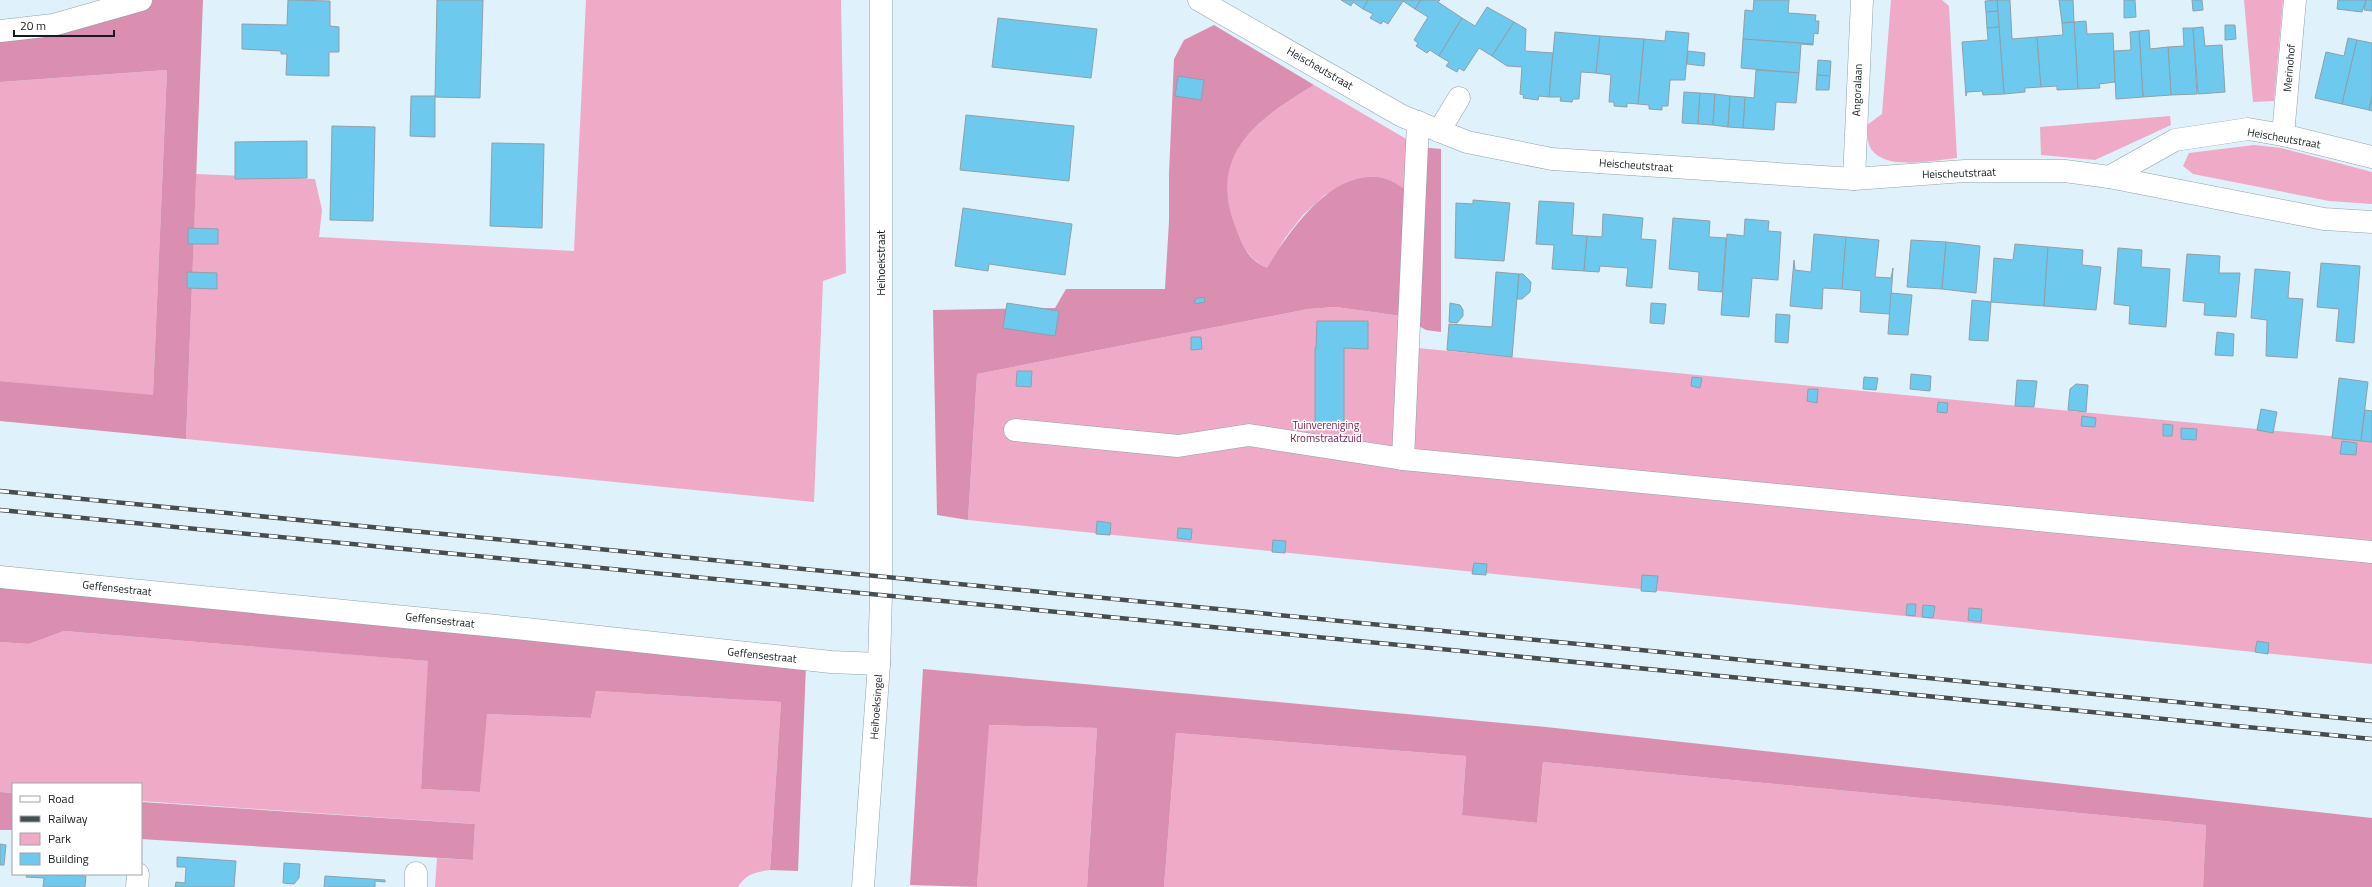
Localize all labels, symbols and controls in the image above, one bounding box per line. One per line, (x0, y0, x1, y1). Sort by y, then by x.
scale bar (14, 12, 114, 38)
text: 20 m (20, 16, 46, 35)
street label: Heischeutstraat (1284, 43, 1356, 94)
street label: Merinohof (2279, 43, 2299, 93)
street label: Angoralaan (1848, 63, 1866, 117)
street label: Heischeutstraat (2246, 124, 2322, 152)
street label: Heischeutstraat (1598, 154, 1674, 176)
street label: Heischeutstraat (1922, 164, 1996, 182)
street label: Heihoekstraat (873, 230, 889, 296)
park label: Tuinvereniging Kromstraatzuid (1290, 417, 1362, 446)
street label: Geffensestraat (82, 576, 152, 600)
street label: Geffensestraat (405, 608, 475, 632)
street label: Geffensestraat (727, 643, 797, 667)
street label: Heihoeksingel (866, 674, 886, 740)
legend (12, 783, 142, 875)
text: Road (48, 789, 74, 808)
text: Railway (48, 809, 88, 828)
text: Park (48, 829, 71, 848)
text: Building (48, 849, 89, 868)

